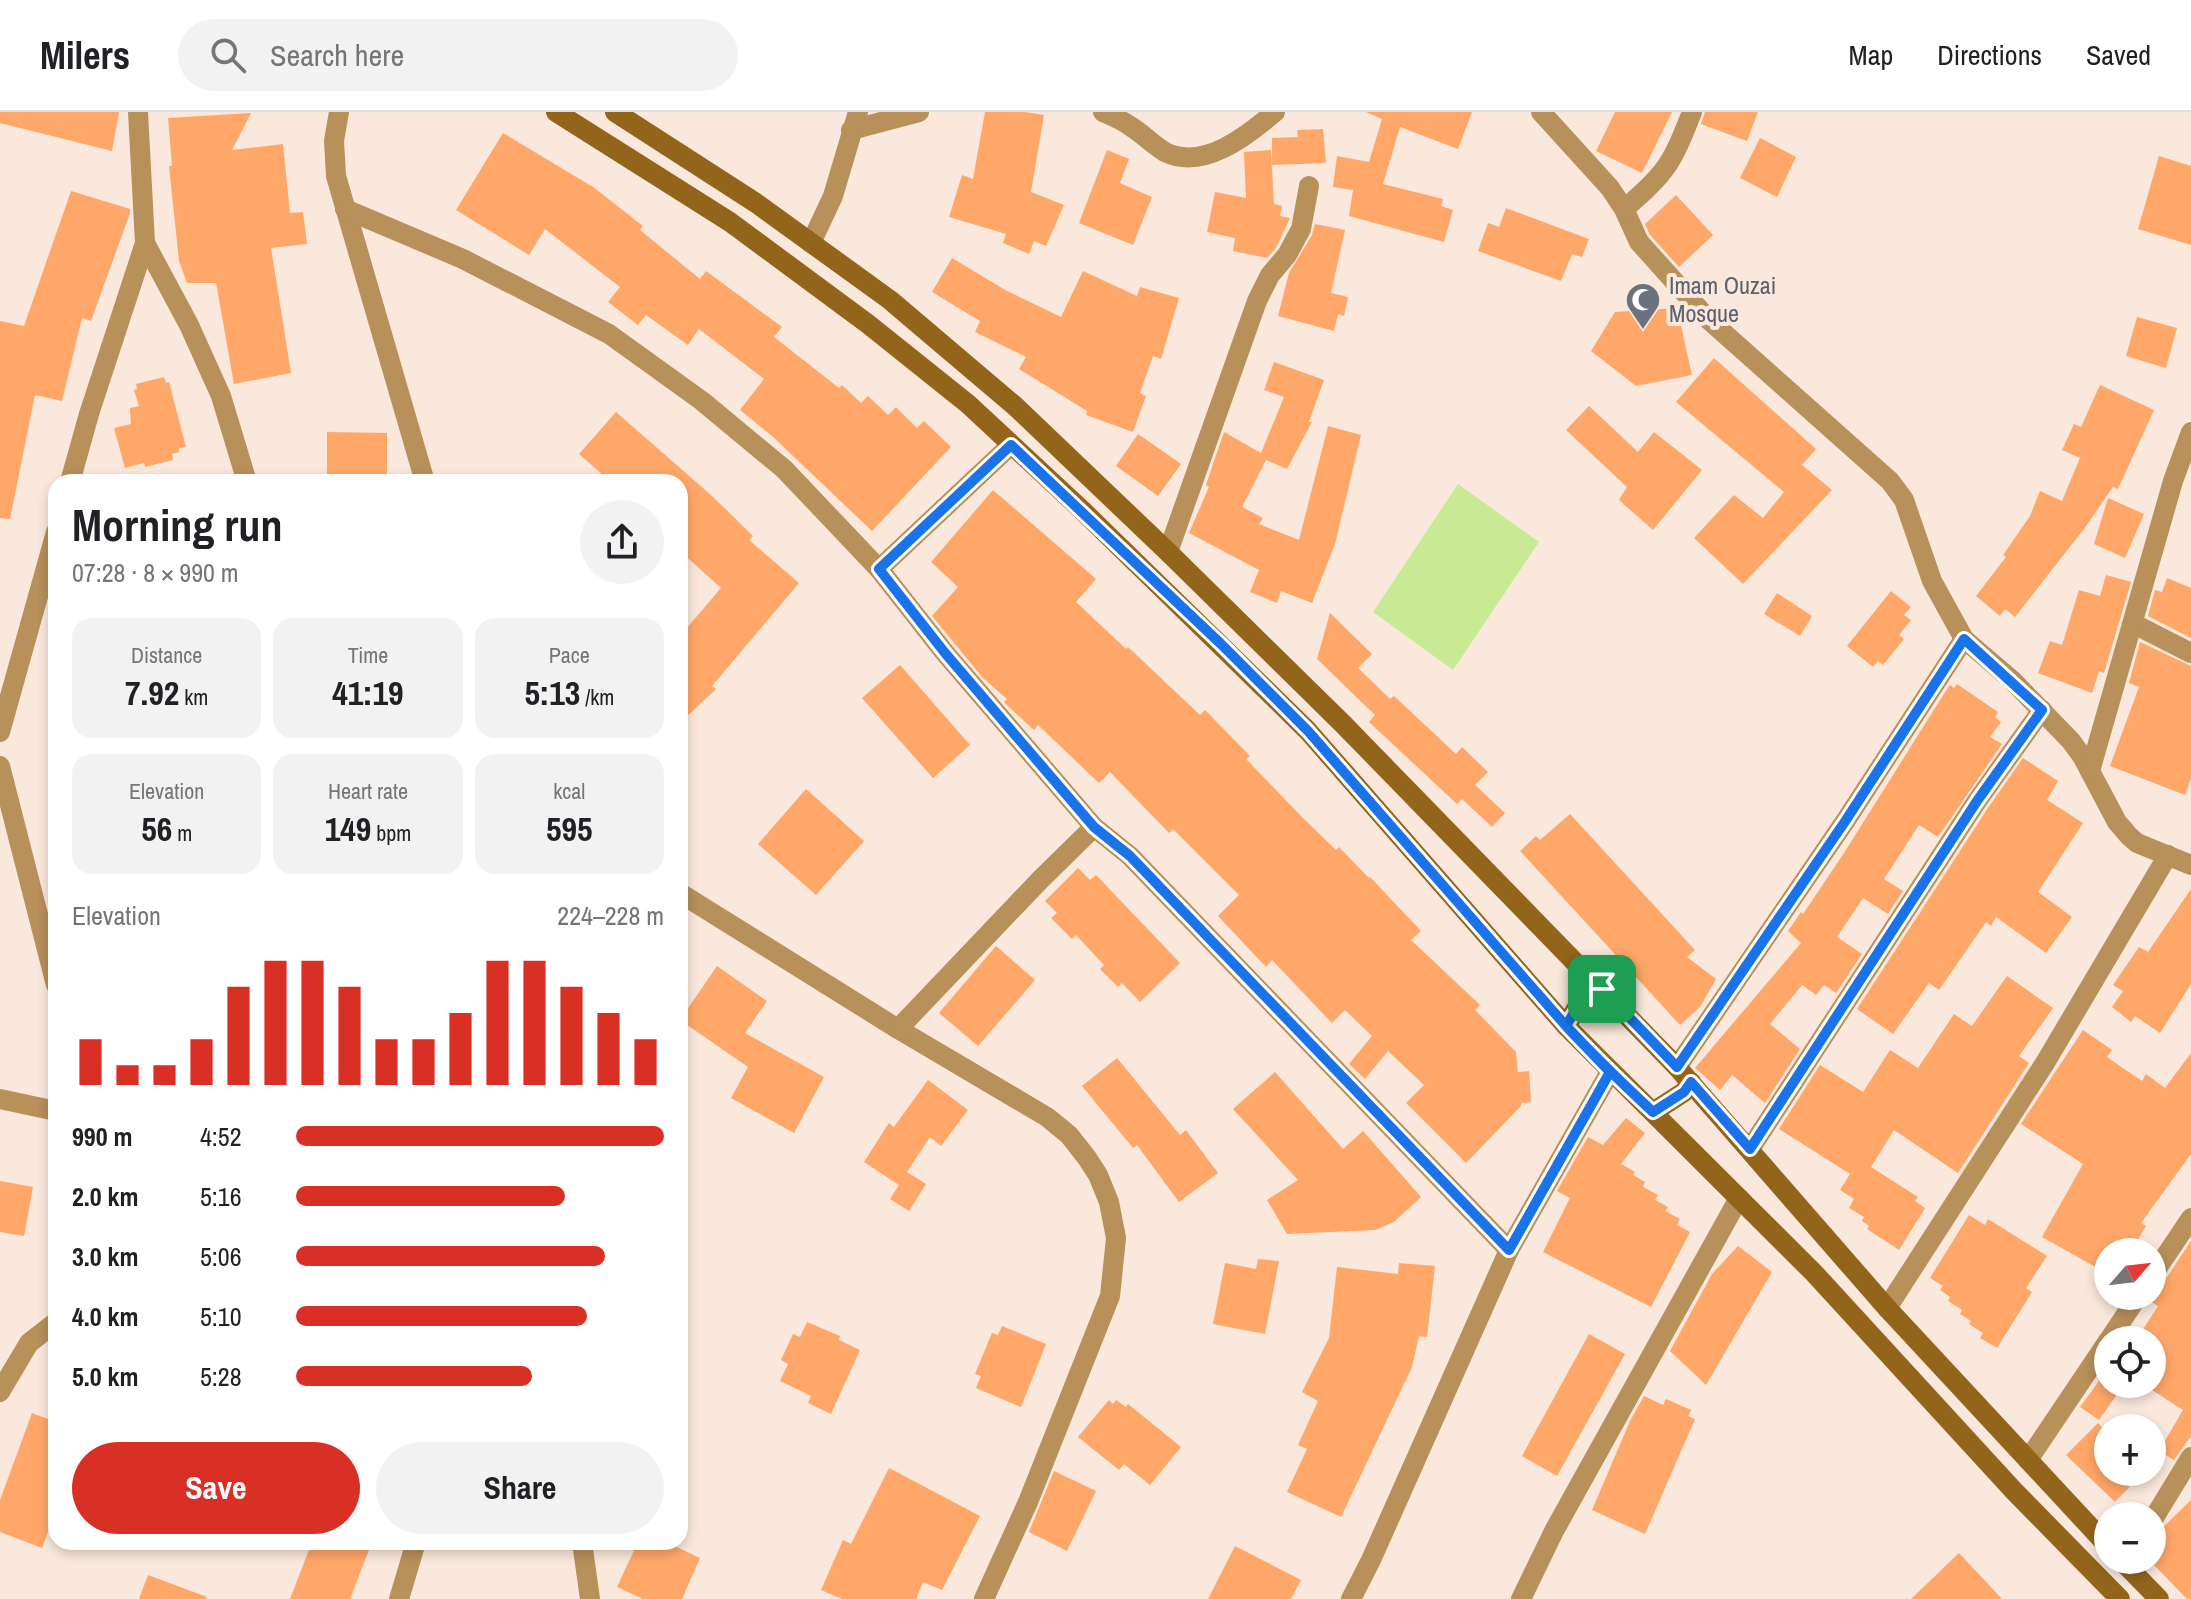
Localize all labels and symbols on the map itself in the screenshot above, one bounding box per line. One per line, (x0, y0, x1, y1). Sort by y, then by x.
place label: Imam Ouzai Mosque (1669, 269, 1776, 329)
mosque icon: Imam Ouzai Mosque (1624, 281, 1662, 331)
pin (1568, 955, 1636, 1023)
north arrow (2094, 1238, 2166, 1310)

